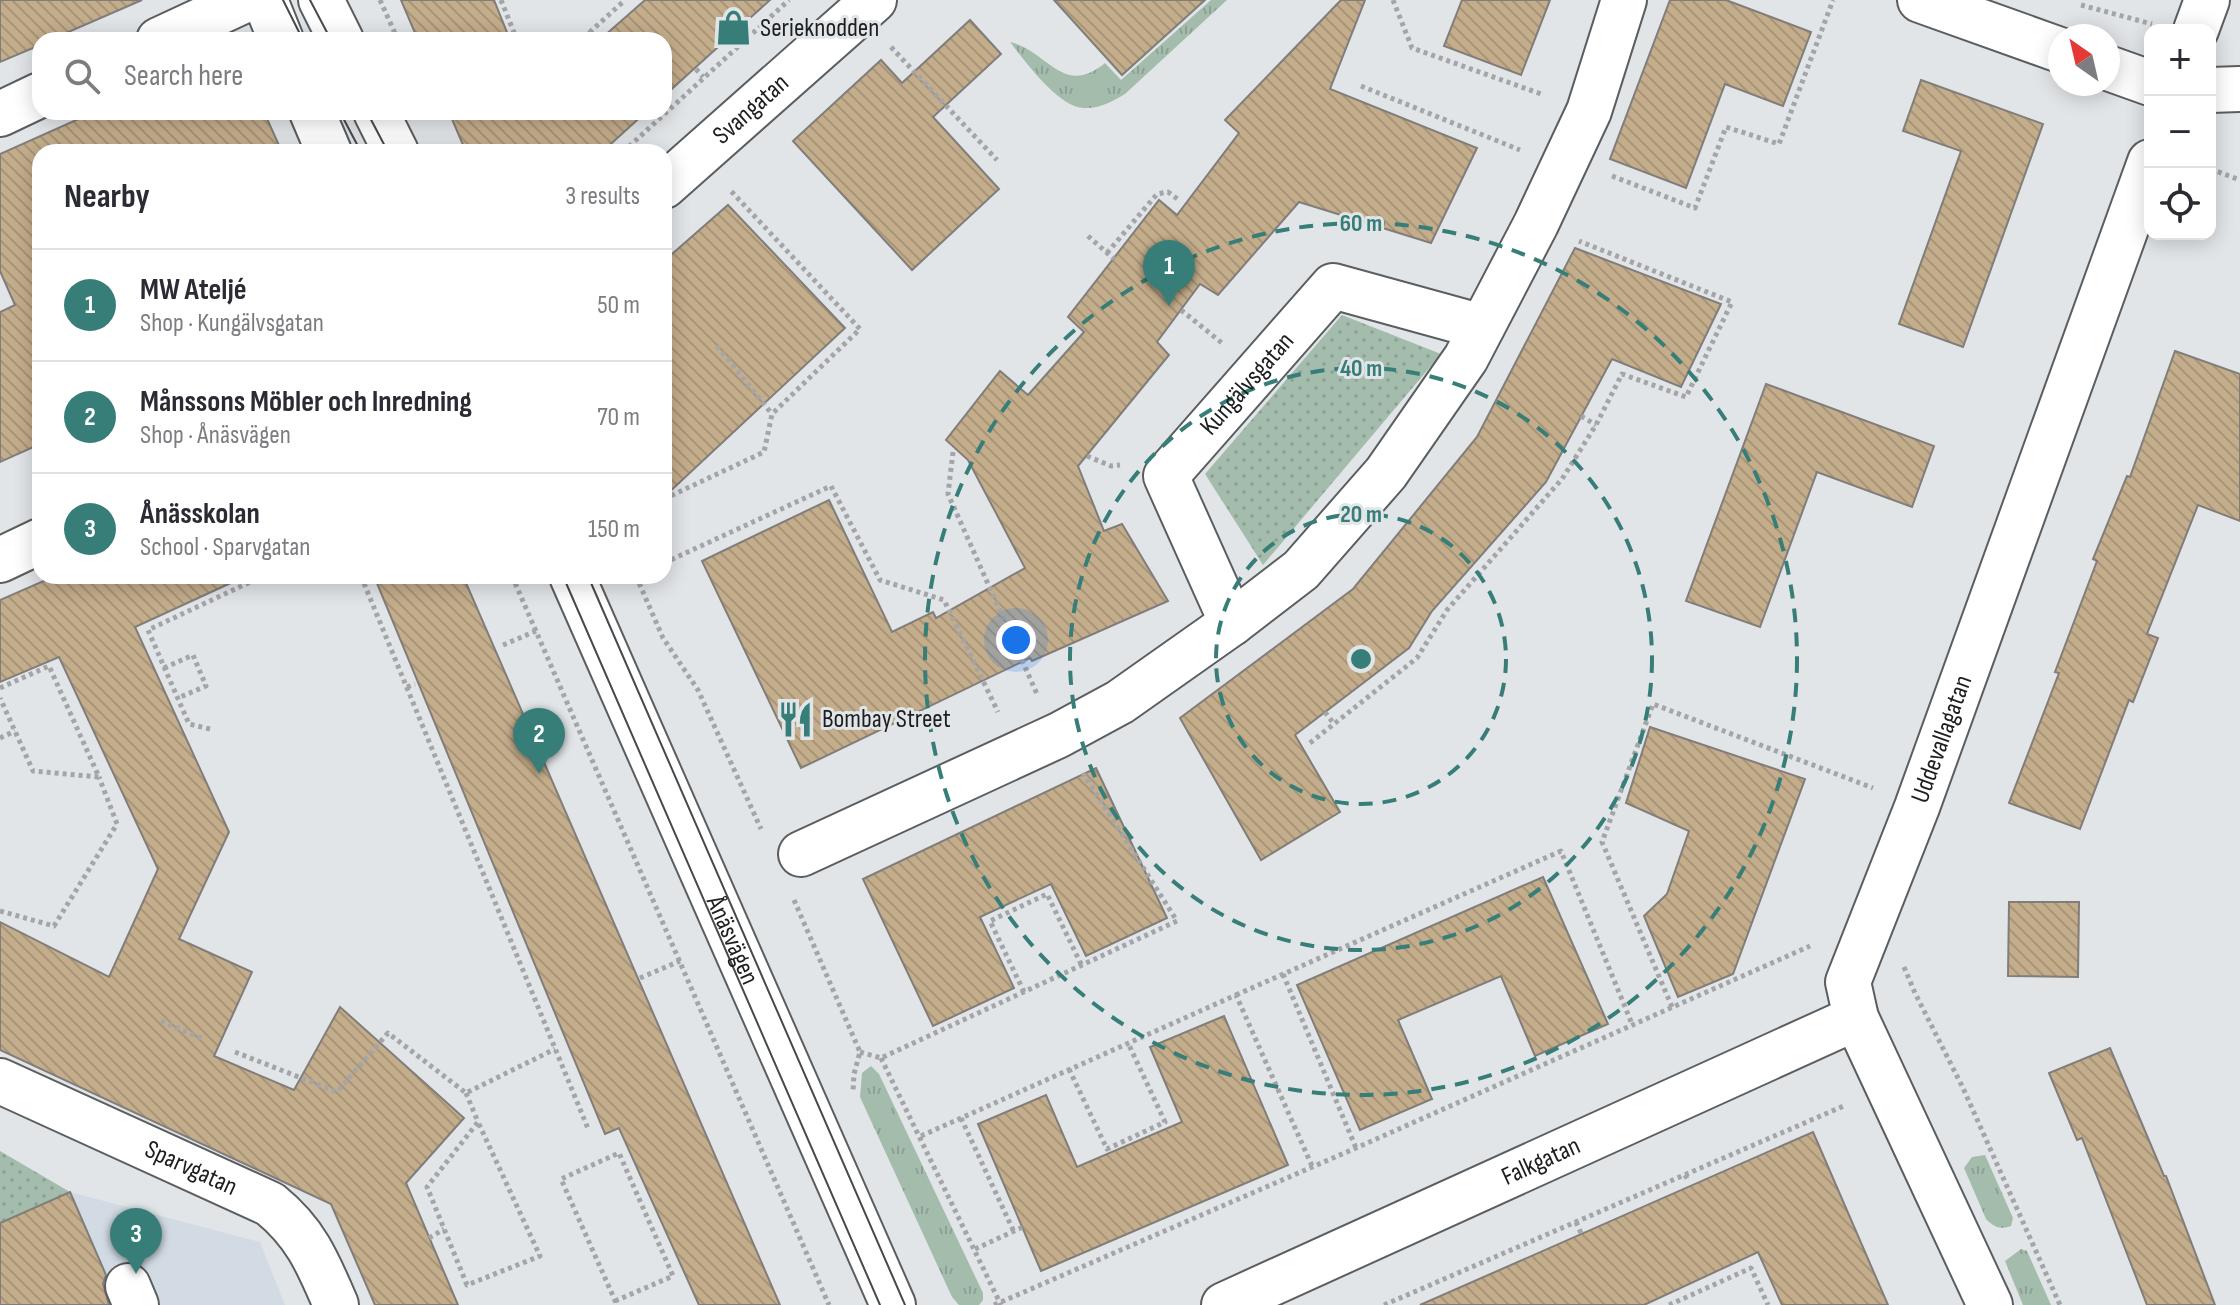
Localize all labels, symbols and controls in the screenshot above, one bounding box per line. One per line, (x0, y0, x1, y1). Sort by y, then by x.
shop icon: Serieknodden (715, 9, 753, 47)
place label: Serieknodden (760, 13, 879, 44)
north arrow (2048, 24, 2120, 96)
map controls (2144, 24, 2216, 240)
button: + (2144, 24, 2216, 96)
search box (32, 32, 672, 120)
icon: search (60, 54, 104, 98)
text: Search here (124, 58, 243, 94)
street label: Svangatan (707, 67, 795, 151)
button: − (2144, 96, 2216, 168)
button: locate (2144, 168, 2216, 240)
text: Nearby (64, 176, 150, 217)
text: 3 results (565, 181, 640, 212)
text: 60 m (1340, 209, 1382, 238)
pin: 1 (1143, 240, 1195, 306)
text: MW Ateljé (140, 272, 247, 308)
text: 1 (85, 290, 95, 321)
text: 50 m (597, 290, 640, 321)
text: Shop · Kungälvsgatan (140, 308, 324, 339)
street label: Kungälvsgatan (1194, 326, 1301, 442)
text: 40 m (1340, 354, 1382, 383)
text: Månssons Möbler och Inredning (140, 384, 472, 420)
text: 2 (84, 402, 96, 433)
text: 70 m (597, 402, 640, 433)
text: Shop · Ånäsvägen (140, 420, 291, 451)
text: Ånässkolan (140, 496, 260, 532)
text: 20 m (1340, 500, 1382, 529)
text: 3 (84, 514, 96, 545)
text: 150 m (588, 514, 640, 545)
text: School · Sparvgatan (140, 532, 310, 563)
your location (996, 620, 1036, 660)
centre of rings (1347, 645, 1375, 673)
street label: Uddevallagatan (1904, 671, 1979, 807)
restaurant icon: Bombay Street (777, 700, 815, 738)
place label: Bombay Street (822, 704, 951, 735)
pin: 2 (513, 708, 565, 774)
street label: Ånäsvägen (699, 890, 765, 989)
street label: Falkgatan (1497, 1130, 1585, 1192)
street label: Sparvgatan (140, 1134, 242, 1202)
pin: 3 (110, 1208, 162, 1274)

